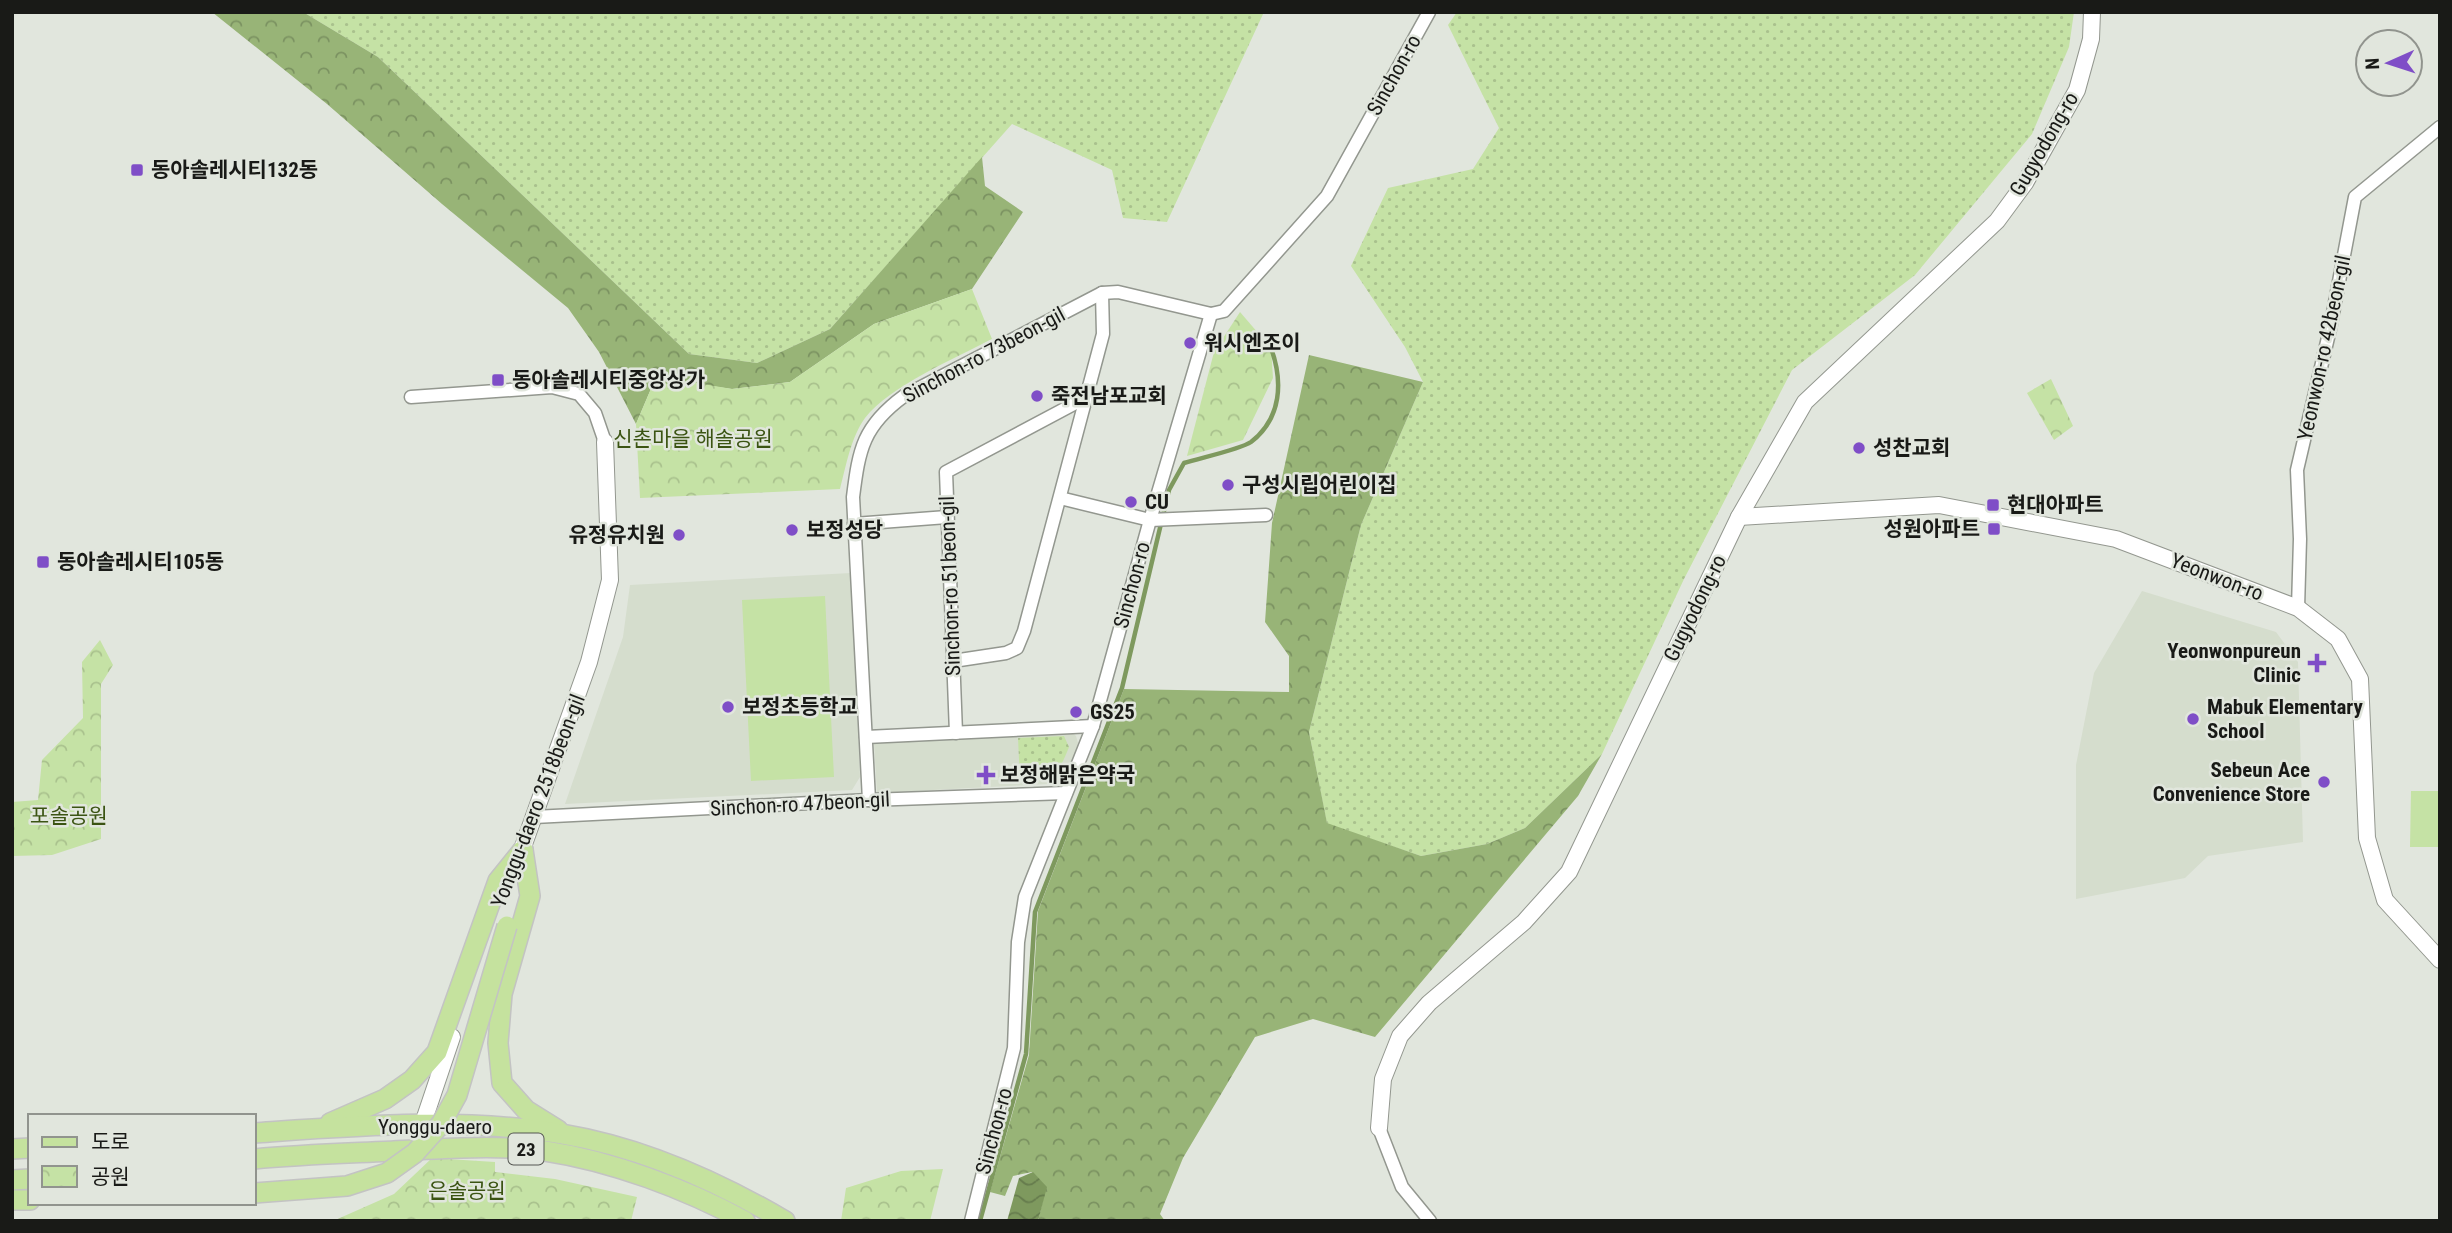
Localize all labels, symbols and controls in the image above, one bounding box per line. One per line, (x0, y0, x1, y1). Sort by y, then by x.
north arrow (2354, 28, 2424, 98)
street label: Sinchon-ro (1362, 31, 1426, 119)
text: N (2361, 57, 2384, 70)
street label: Gugyodong-ro (2005, 88, 2083, 200)
place label: 동아솔레시티132동 (151, 158, 318, 182)
marker: 동아솔레시티132동 (129, 162, 145, 178)
street label: Yeonwon-ro 42beon-gil (2293, 253, 2355, 443)
street label: Sinchon-ro 73beon-gil (899, 302, 1069, 408)
place label: 워시엔조이 (1204, 331, 1301, 355)
marker: 워시엔조이 (1182, 335, 1198, 351)
place label: 동아솔레시티중앙상가 (512, 368, 705, 392)
marker: 동아솔레시티중앙상가 (490, 372, 506, 388)
place label: 죽전남포교회 (1051, 384, 1167, 408)
marker: 죽전남포교회 (1029, 388, 1045, 404)
park label: 신촌마을 해솔공원 (613, 427, 773, 451)
place label: 성찬교회 (1873, 436, 1950, 460)
marker: 성찬교회 (1851, 440, 1867, 456)
place label: 구성시립어린이집 (1242, 473, 1397, 497)
marker: 구성시립어린이집 (1220, 477, 1236, 493)
place label: CU (1145, 490, 1169, 514)
place label: 현대아파트 (2007, 493, 2104, 517)
marker: CU (1123, 494, 1139, 510)
street label: Sinchon-ro 51beon-gil (935, 496, 965, 676)
marker: 현대아파트 (1985, 497, 2001, 513)
place label: 성원아파트 (1883, 517, 1980, 541)
place label: 보정성당 (806, 518, 883, 542)
marker: 성원아파트 (1986, 521, 2002, 537)
marker: 보정성당 (784, 522, 800, 538)
place label: 유정유치원 (568, 523, 665, 547)
marker: 유정유치원 (671, 527, 687, 543)
street label: Sinchon-ro (1109, 539, 1155, 631)
street label: Yeonwon-ro (2167, 548, 2267, 606)
place label: 동아솔레시티105동 (57, 550, 224, 574)
street label: Gugyodong-ro (1659, 551, 1731, 665)
marker: 동아솔레시티105동 (35, 554, 51, 570)
place label: Yeonwonpureun Clinic (2167, 639, 2301, 687)
marker: Yeonwonpureun Clinic (2307, 653, 2327, 673)
street label: Yonggu-daero 2518beon-gil (486, 691, 590, 911)
place label: 보정초등학교 (742, 695, 858, 719)
place label: Mabuk Elementary School (2207, 695, 2363, 743)
marker: 보정초등학교 (720, 699, 736, 715)
place label: GS25 (1090, 700, 1135, 724)
marker: GS25 (1068, 704, 1084, 720)
marker: Mabuk Elementary School (2185, 711, 2201, 727)
place label: Sebeun Ace Convenience Store (2153, 758, 2310, 806)
place label: 보정해맑은약국 (1000, 763, 1135, 787)
marker: 보정해맑은약국 (978, 767, 994, 783)
marker: Sebeun Ace Convenience Store (2316, 774, 2332, 790)
street label: Sinchon-ro 47beon-gil (709, 787, 891, 821)
park label: 포솔공원 (30, 804, 108, 828)
street label: Sinchon-ro (971, 1085, 1017, 1177)
legend (28, 1114, 256, 1205)
street label: Yonggu-daero (378, 1115, 492, 1139)
text: 도로 (91, 1130, 130, 1154)
road number: 23 (508, 1134, 544, 1164)
text: 공원 (91, 1165, 130, 1189)
park label: 은솔공원 (428, 1179, 506, 1203)

